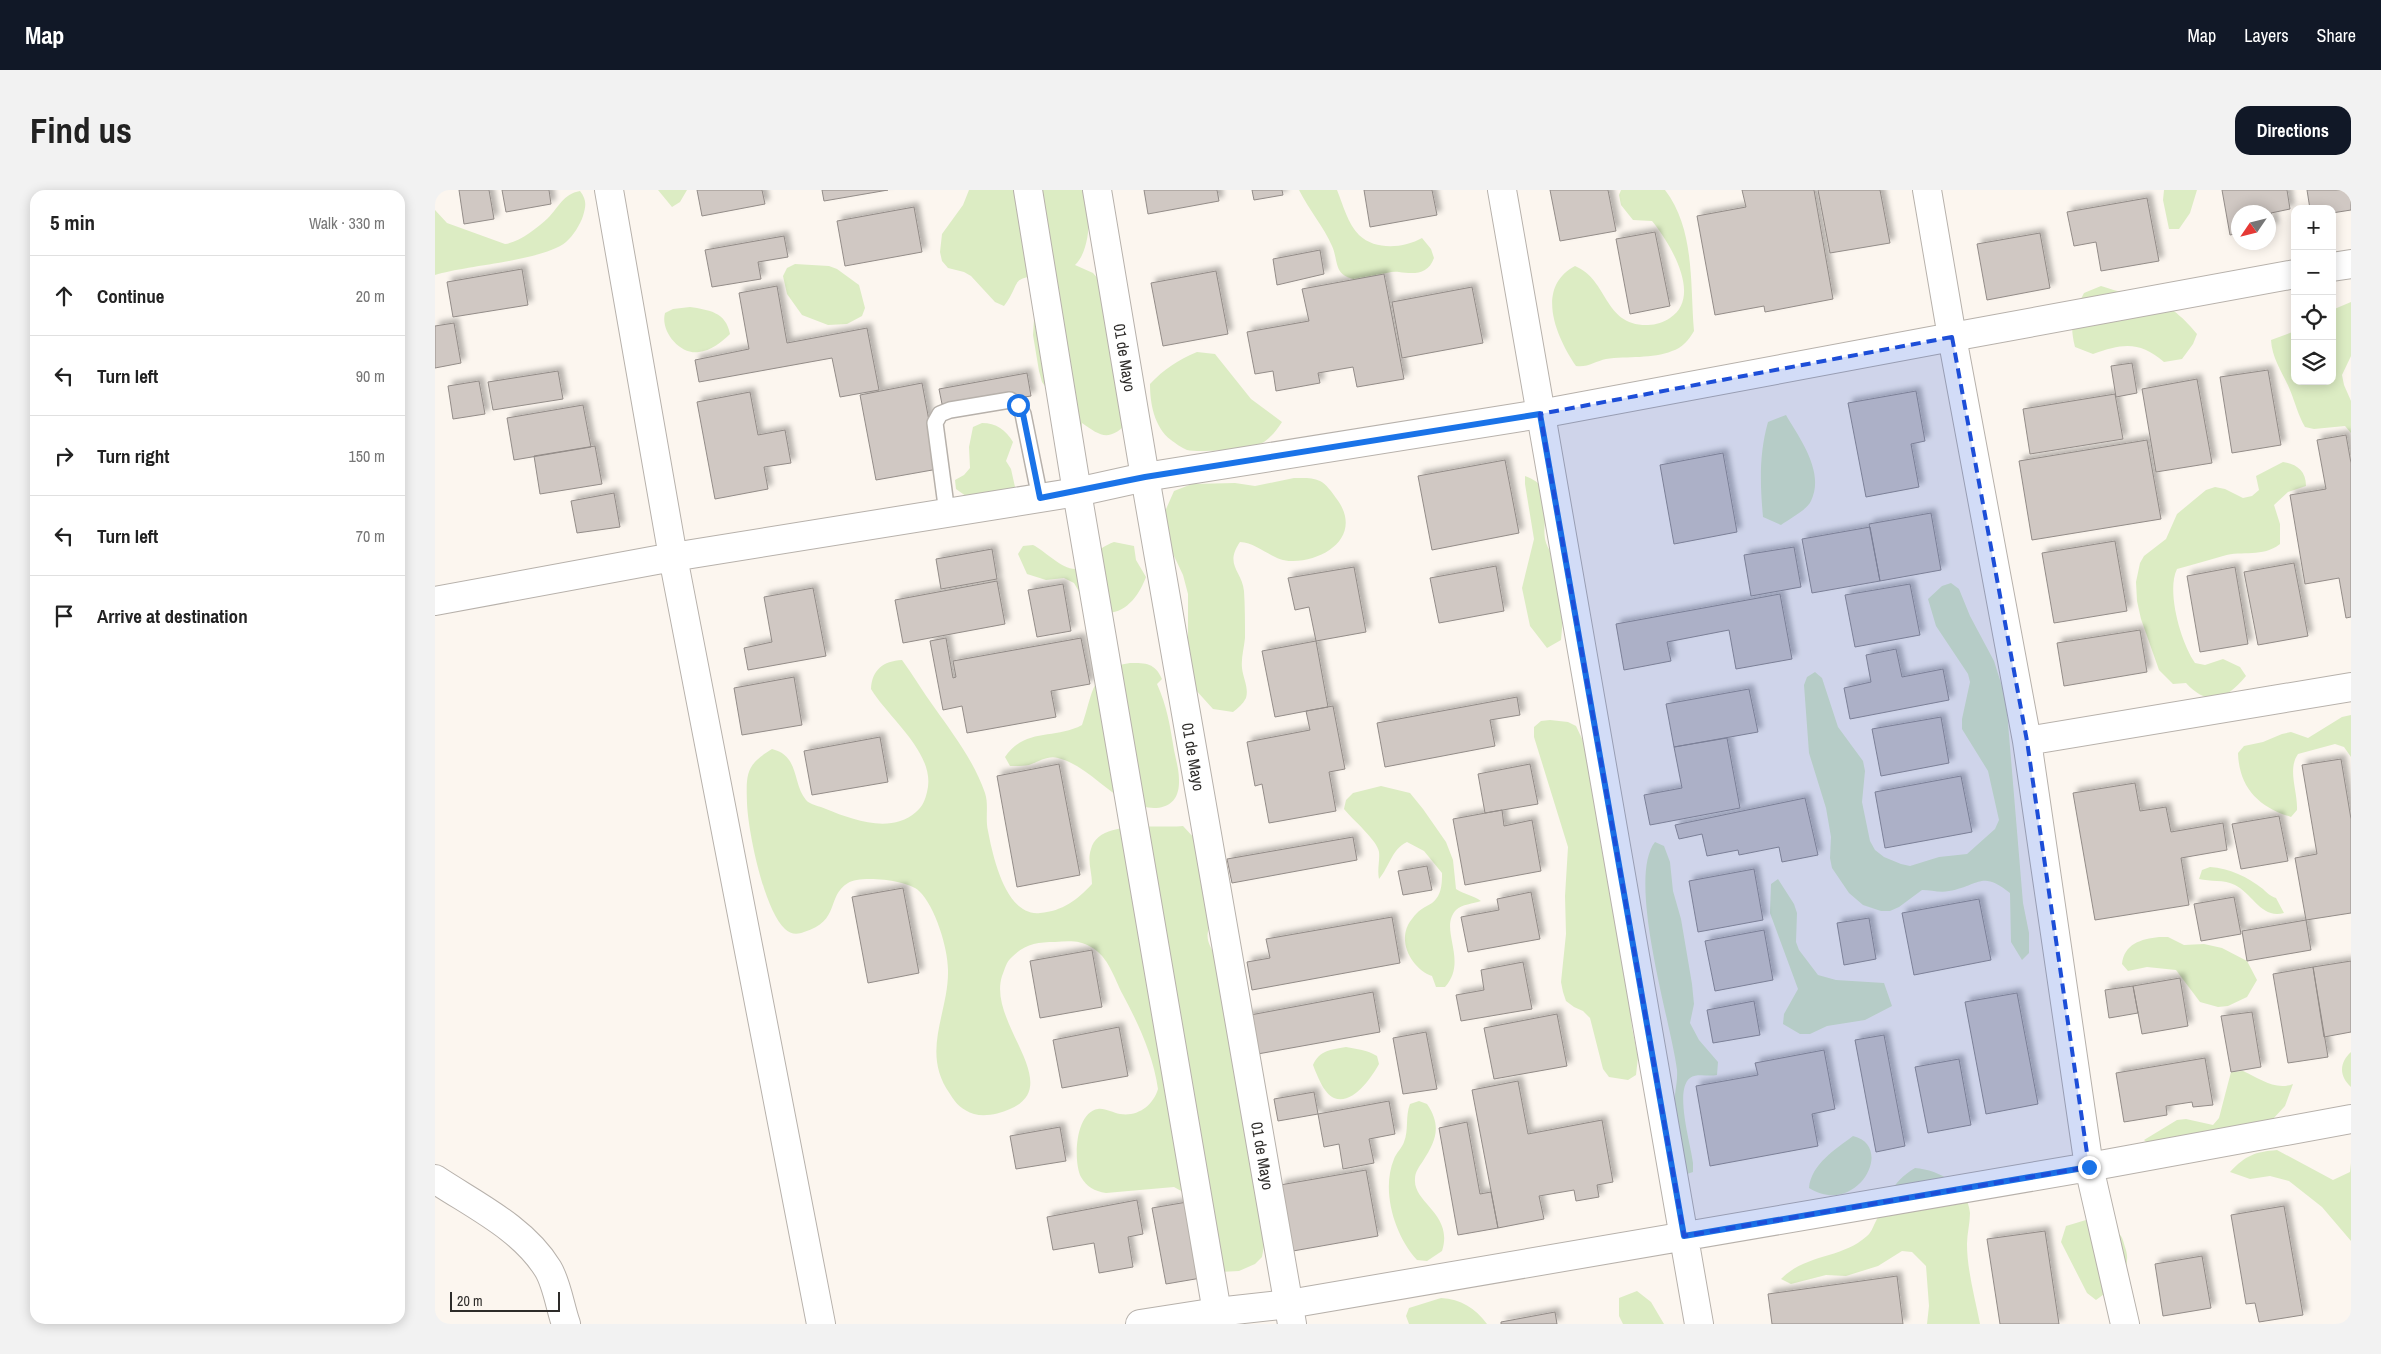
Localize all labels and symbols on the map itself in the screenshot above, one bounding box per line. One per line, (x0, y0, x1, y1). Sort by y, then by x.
north arrow (2231, 205, 2276, 250)
street label: 01 de Mayo (1109, 322, 1142, 393)
route start (1007, 394, 1030, 417)
street label: 01 de Mayo (1177, 721, 1210, 793)
street label: 01 de Mayo (1246, 1120, 1280, 1192)
route end (2078, 1156, 2101, 1179)
scale bar (450, 1289, 560, 1312)

